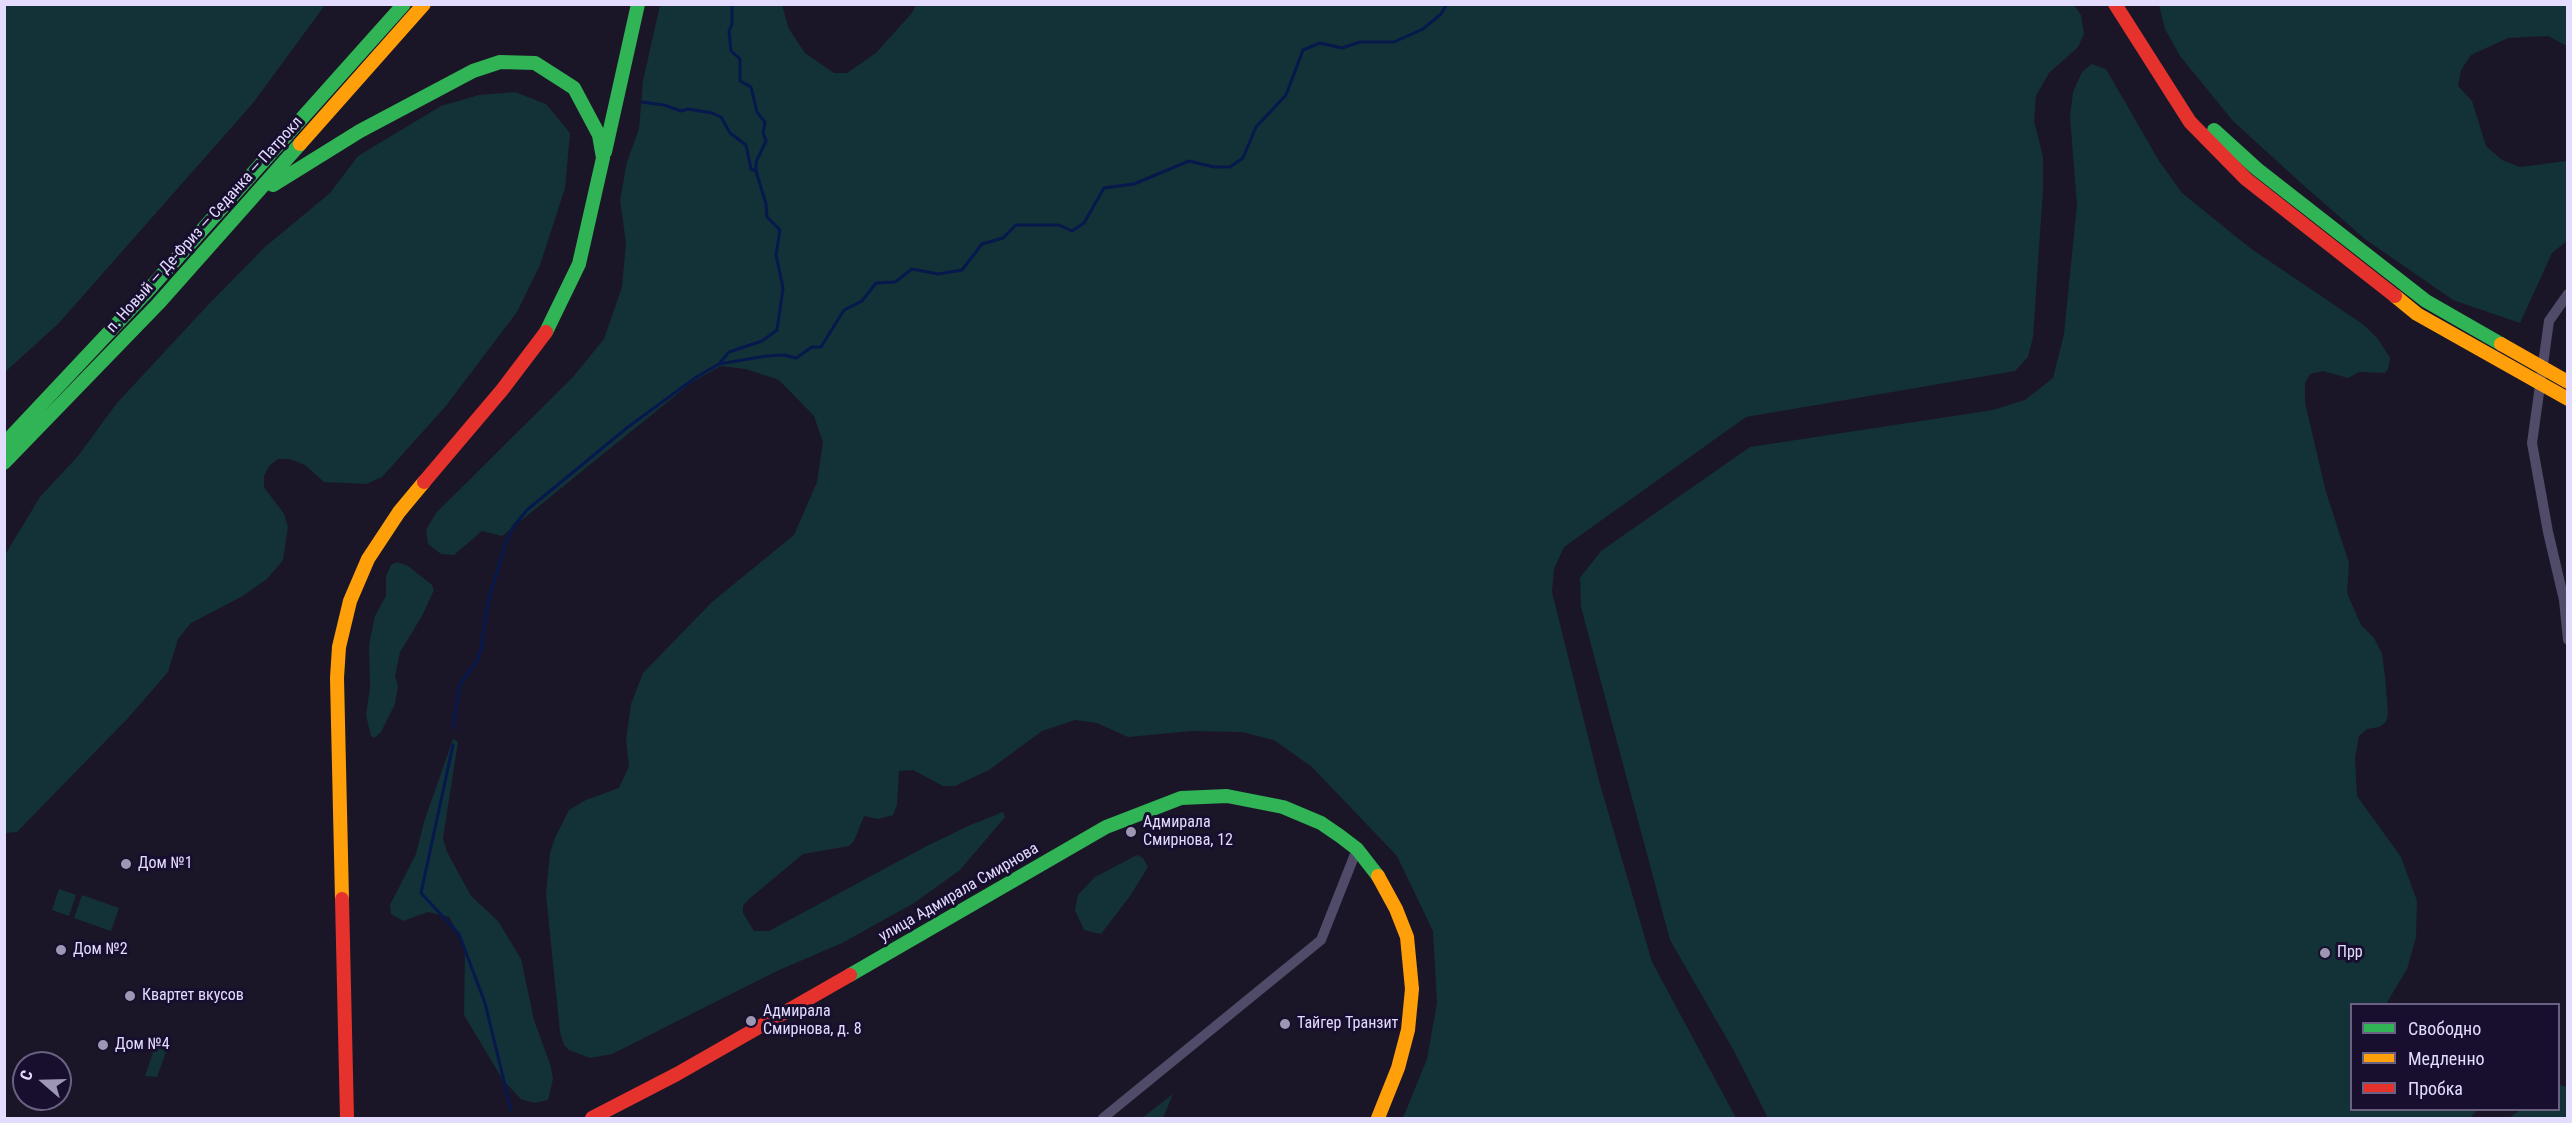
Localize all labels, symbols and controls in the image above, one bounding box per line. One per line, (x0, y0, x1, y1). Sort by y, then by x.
street label: п. Новый — Де-Фриз — Седанка — Патрокл (103, 113, 307, 337)
place label: Адмирала Смирнова, 12 (1143, 813, 1233, 851)
marker: Адмирала Смирнова, 12 (1124, 825, 1138, 839)
street label: улица Адмирала Смирнова (876, 839, 1042, 947)
place label: Дом №1 (138, 854, 193, 874)
marker: Дом №1 (119, 857, 133, 871)
place label: Дом №2 (73, 940, 128, 960)
marker: Дом №2 (54, 943, 68, 957)
place label: Прр (2337, 943, 2363, 963)
marker: Прр (2318, 946, 2332, 960)
place label: Квартет вкусов (142, 986, 244, 1006)
marker: Квартет вкусов (123, 989, 137, 1003)
place label: Адмирала Смирнова, д. 8 (763, 1002, 862, 1040)
legend (2350, 1003, 2560, 1111)
marker: Адмирала Смирнова, д. 8 (744, 1014, 758, 1028)
place label: Тайгер Транзит (1297, 1014, 1398, 1034)
marker: Тайгер Транзит (1278, 1017, 1292, 1031)
text: Свободно (2408, 1018, 2481, 1039)
place label: Дом №4 (115, 1035, 170, 1055)
marker: Дом №4 (96, 1038, 110, 1052)
text: Медленно (2408, 1048, 2485, 1069)
north arrow (12, 1051, 72, 1111)
text: С (16, 1068, 37, 1083)
text: Пробка (2408, 1078, 2463, 1099)

